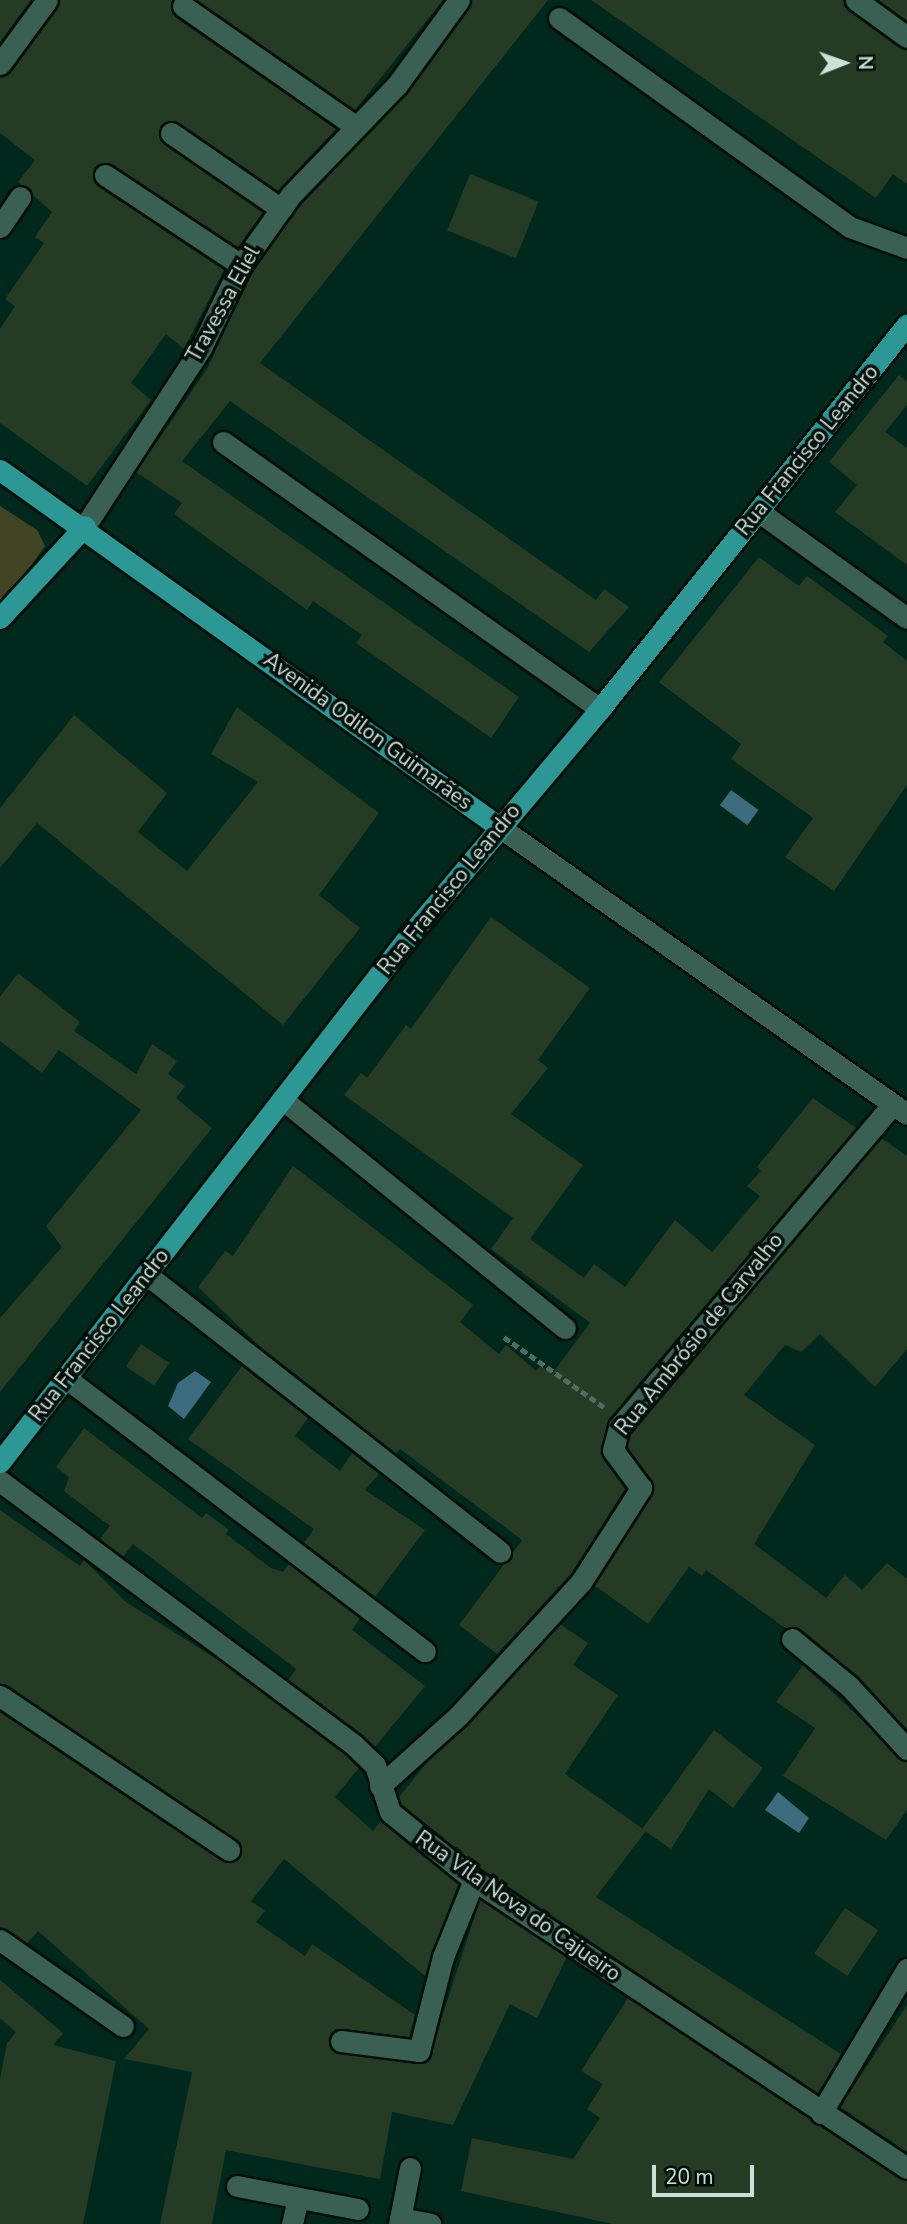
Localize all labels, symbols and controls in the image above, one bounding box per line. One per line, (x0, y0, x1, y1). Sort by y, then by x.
north arrow (809, 28, 879, 98)
text: N (852, 55, 878, 70)
street label: Travessa Eliel (181, 242, 265, 366)
street label: Rua Francisco Leandro (730, 360, 884, 540)
street label: Avenida Odilon Guimarães (259, 647, 477, 815)
street label: Rua Francisco Leandro (372, 799, 526, 979)
street label: Rua Ambrósio de Carvalho (610, 1228, 788, 1440)
street label: Rua Francisco Leandro (24, 1244, 174, 1426)
street label: Rua Vila Nova do Cajueiro (411, 1825, 625, 1987)
scale bar (655, 2150, 757, 2194)
text: 20 m (665, 2163, 714, 2191)

